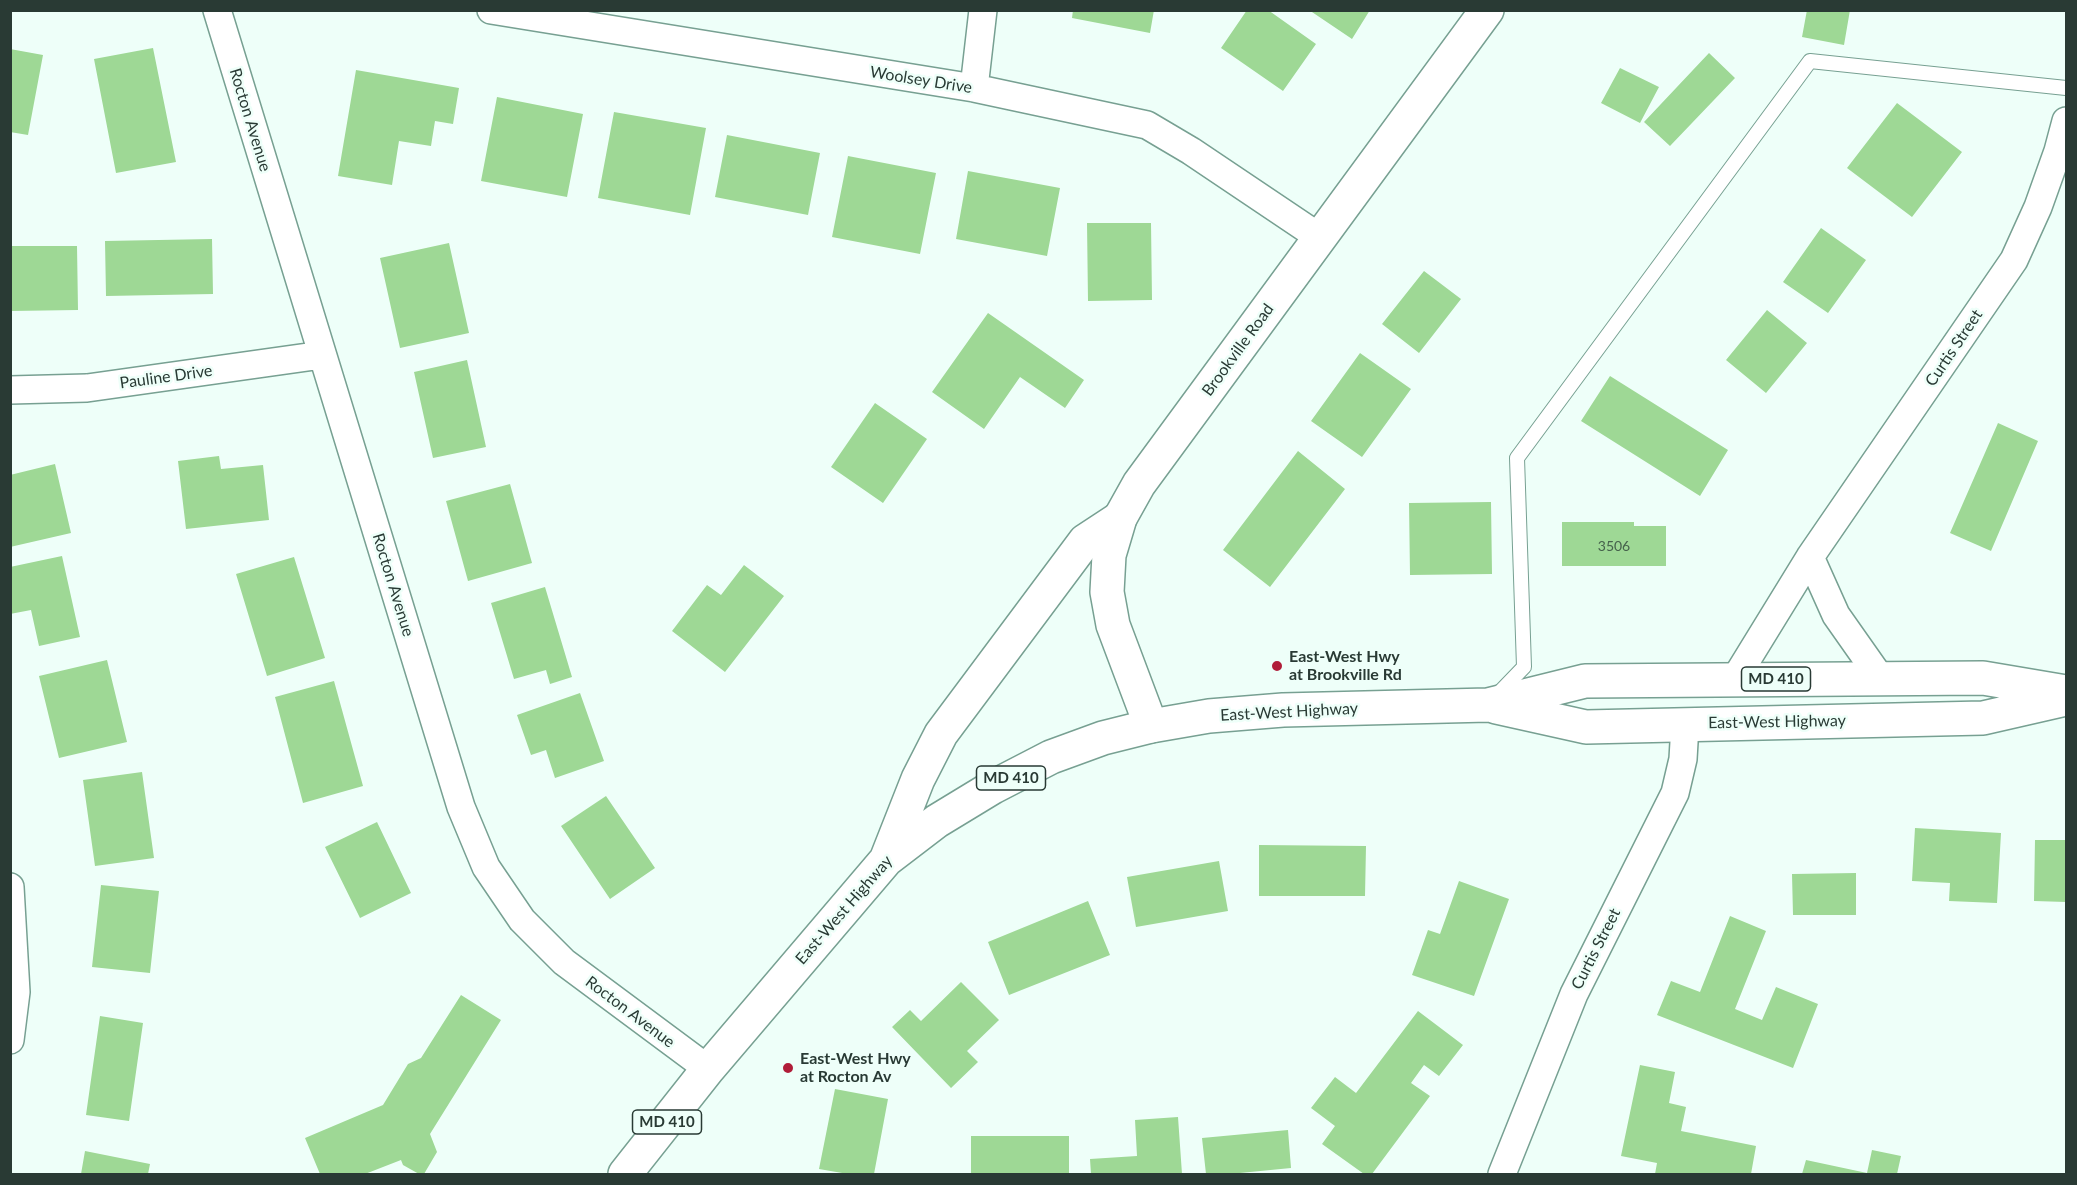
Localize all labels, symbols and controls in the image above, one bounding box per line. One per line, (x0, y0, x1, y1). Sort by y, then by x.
street label: Woolsey Drive (869, 62, 973, 98)
street label: Rocton Avenue (225, 66, 275, 174)
street label: Brookville Road (1198, 300, 1278, 400)
street label: Curtis Street (1921, 306, 1987, 390)
street label: Pauline Drive (118, 361, 214, 393)
street label: Rocton Avenue (368, 531, 418, 639)
house number: 3506 (1598, 538, 1630, 554)
place label: East-West Hwy at Brookville Rd (1289, 647, 1402, 685)
marker: East-West Hwy at Brookville Rd (1270, 659, 1284, 673)
road number: MD 410 (1742, 667, 1810, 691)
street label: East-West Highway (1220, 699, 1358, 725)
street label: East-West Highway (1708, 711, 1846, 733)
road number: MD 410 (976, 766, 1046, 790)
street label: East-West Highway (792, 852, 896, 968)
street label: Curtis Street (1567, 905, 1625, 993)
street label: Rocton Avenue (582, 972, 678, 1052)
place label: East-West Hwy at Rocton Av (800, 1049, 911, 1087)
marker: East-West Hwy at Rocton Av (781, 1061, 795, 1075)
road number: MD 410 (632, 1110, 702, 1134)

